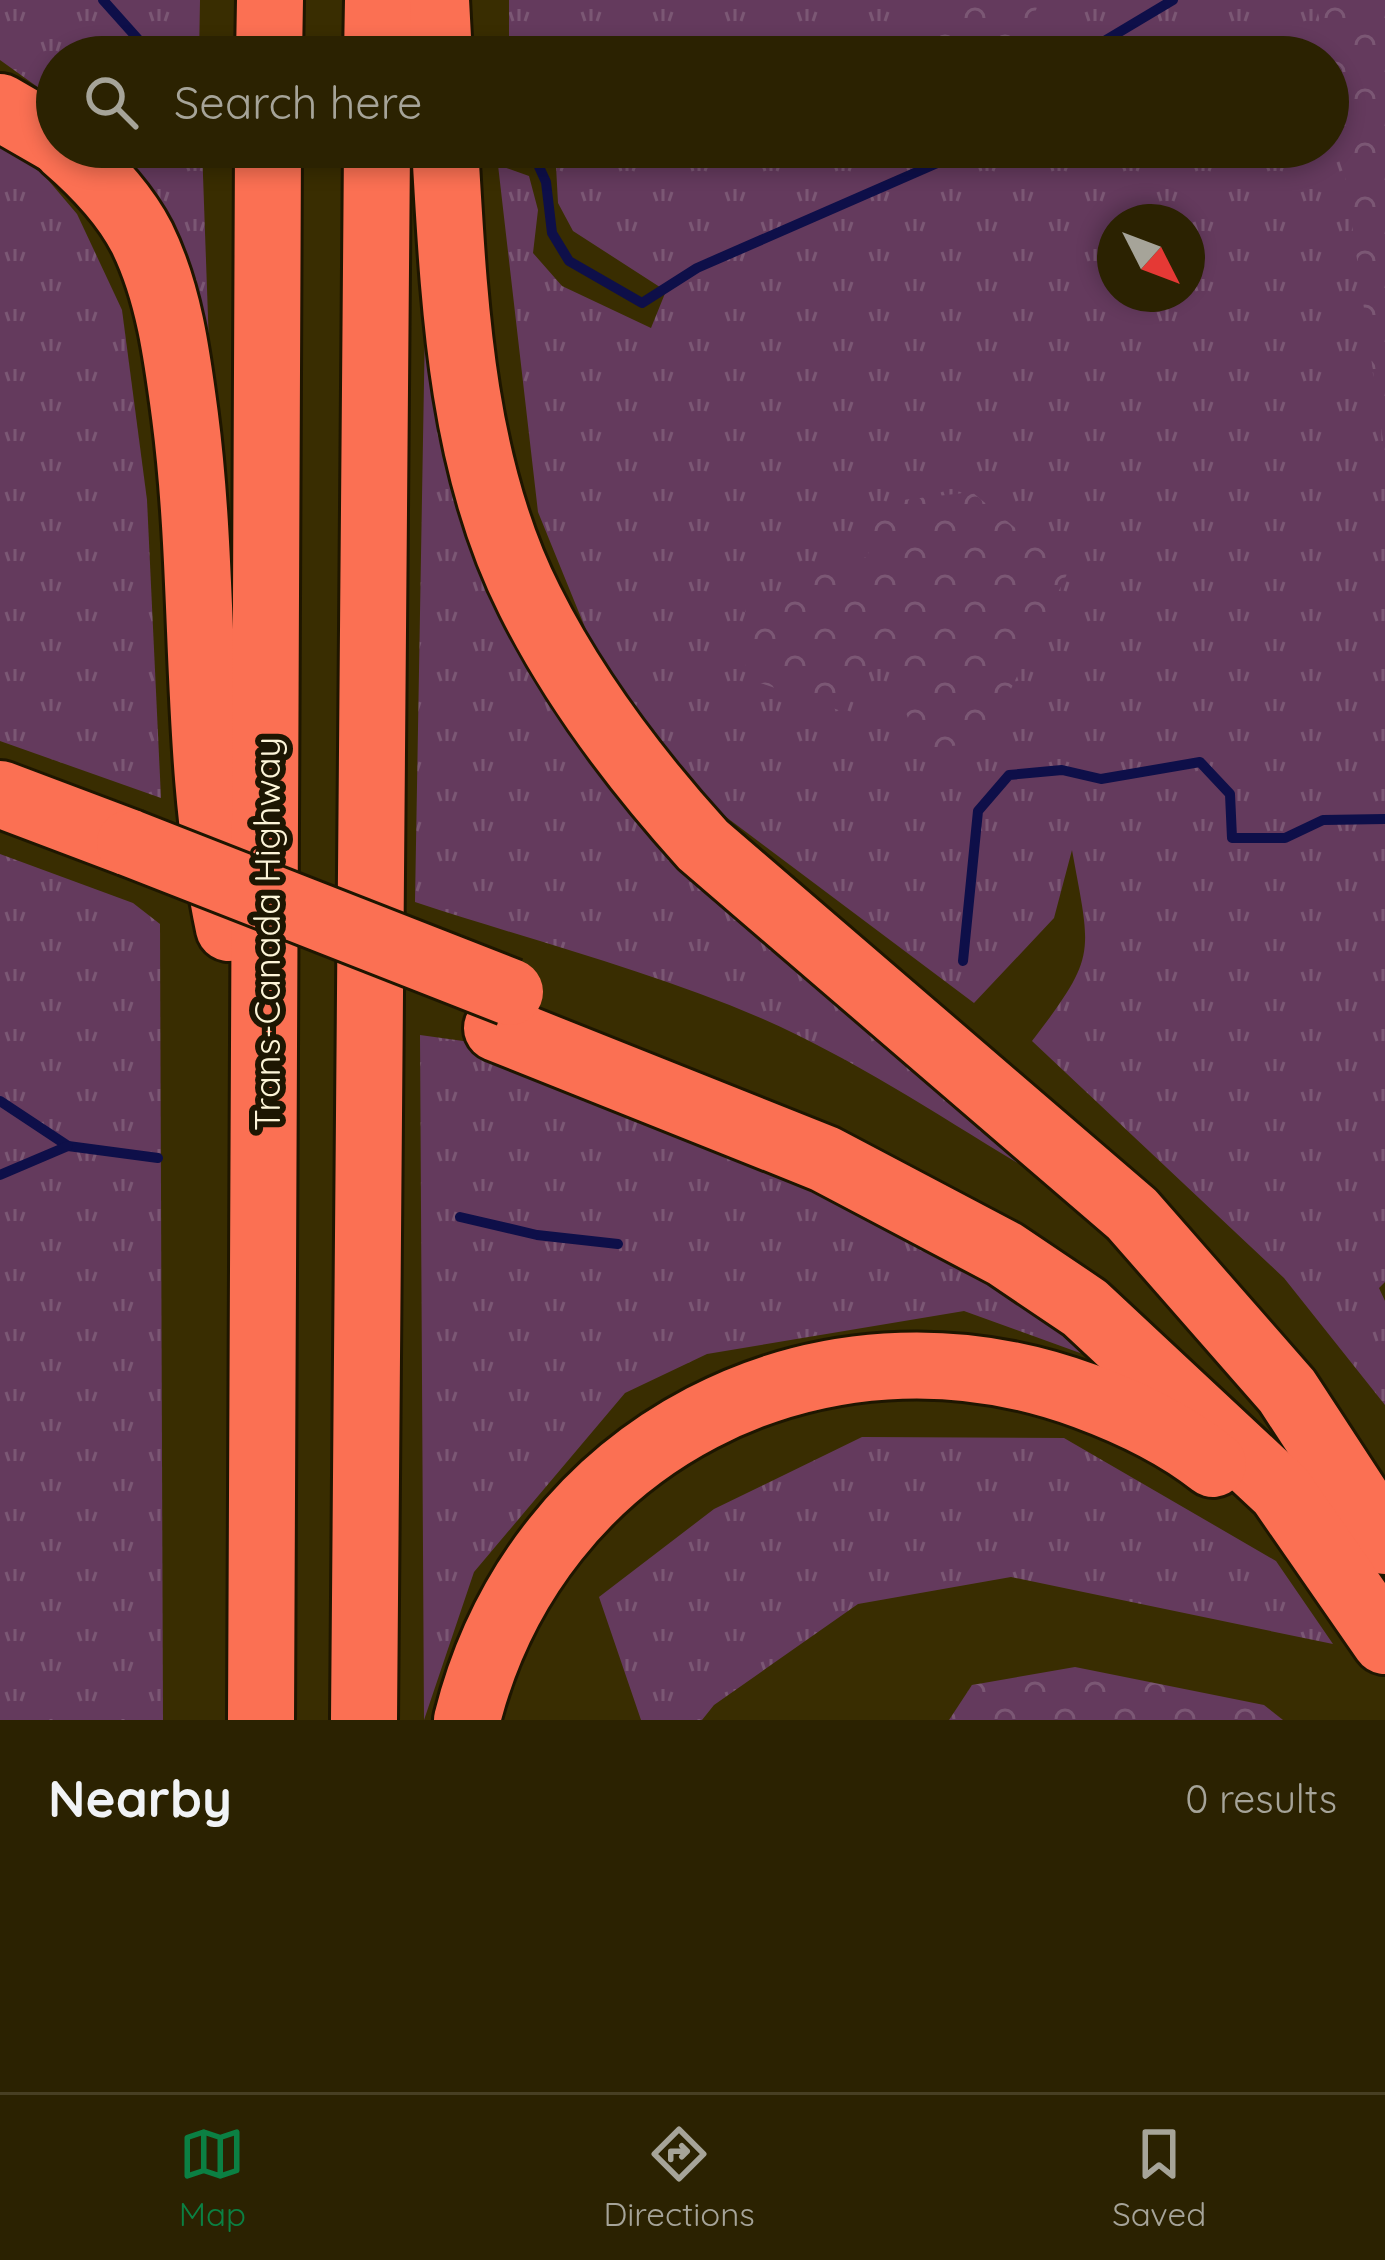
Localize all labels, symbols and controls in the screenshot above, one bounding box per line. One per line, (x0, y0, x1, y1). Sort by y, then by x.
search box (36, 36, 1349, 168)
icon: search (78, 69, 144, 135)
text: Search here (174, 74, 422, 130)
north arrow (1097, 204, 1205, 312)
street label: Trans-Canada Highway (244, 737, 289, 1131)
text: Nearby (48, 1766, 232, 1830)
text: 0 results (1185, 1774, 1337, 1823)
tab: Map (179, 2121, 246, 2234)
tab: Directions (603, 2121, 755, 2234)
tab: Saved (1112, 2121, 1206, 2234)

